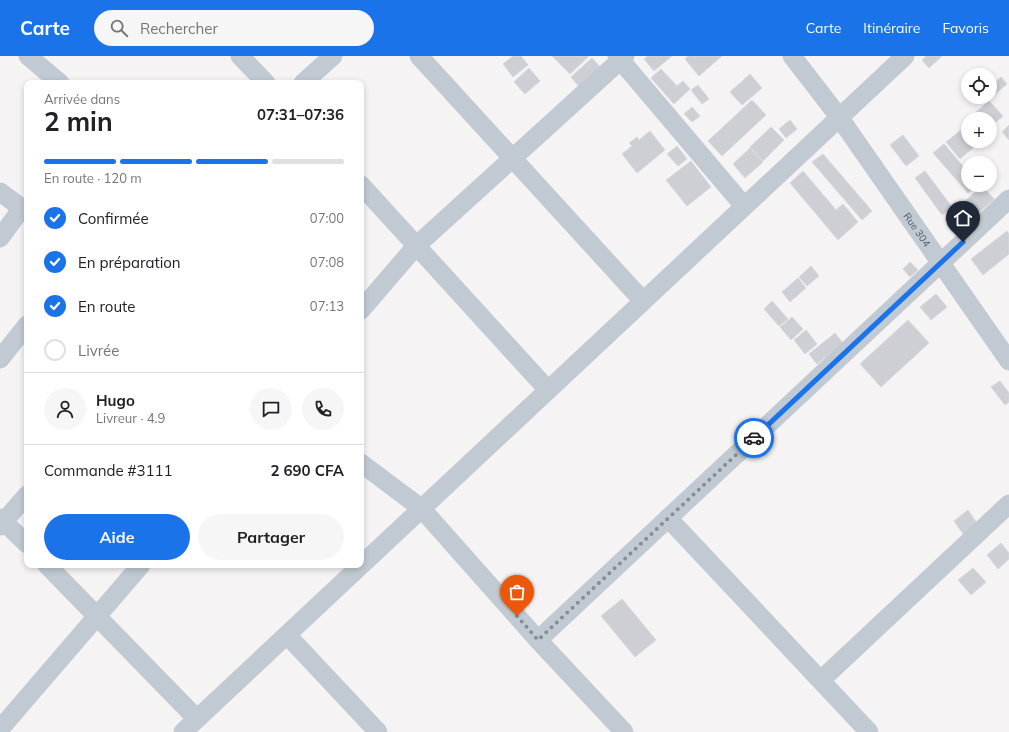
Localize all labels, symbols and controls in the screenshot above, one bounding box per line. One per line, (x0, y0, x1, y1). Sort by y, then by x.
search box (94, 10, 374, 46)
text: Carte (20, 16, 70, 40)
icon: search (108, 17, 130, 39)
text: Rechercher (140, 19, 218, 38)
text: Carte (806, 19, 841, 37)
text: Itinéraire (863, 19, 920, 37)
text: Favoris (942, 19, 989, 37)
map controls (961, 68, 997, 192)
button: locate (961, 68, 997, 104)
text: Arrivée dans (44, 91, 120, 107)
text: 2 min (44, 105, 113, 138)
text: 07:31–07:36 (257, 105, 344, 124)
button: + (961, 112, 997, 148)
button: − (961, 156, 997, 192)
text: En route · 120 m (44, 170, 142, 186)
pin (946, 201, 980, 242)
icon: check (44, 207, 66, 229)
icon: home (952, 207, 974, 229)
text: Confirmée (78, 209, 149, 228)
text: 07:00 (310, 210, 344, 226)
street label: Rue 304 (900, 210, 933, 249)
icon: check (44, 251, 66, 273)
text: En préparation (78, 253, 181, 272)
text: 07:08 (310, 254, 344, 270)
icon: check (44, 295, 66, 317)
text: En route (78, 297, 135, 316)
text: 07:13 (310, 298, 344, 314)
text: Livrée (78, 341, 119, 360)
button: person (44, 388, 86, 430)
button: chat (250, 388, 292, 430)
button: phone (302, 388, 344, 430)
text: Hugo (96, 391, 135, 410)
text: Livreur · 4.9 (96, 410, 165, 426)
courier (734, 418, 774, 458)
icon: car (743, 427, 765, 449)
text: Commande #3111 (44, 461, 173, 480)
text: 2 690 CFA (270, 461, 344, 480)
button: Aide (44, 514, 190, 560)
button: Partager (198, 514, 344, 560)
pin (500, 575, 534, 616)
icon: bag (506, 581, 528, 603)

